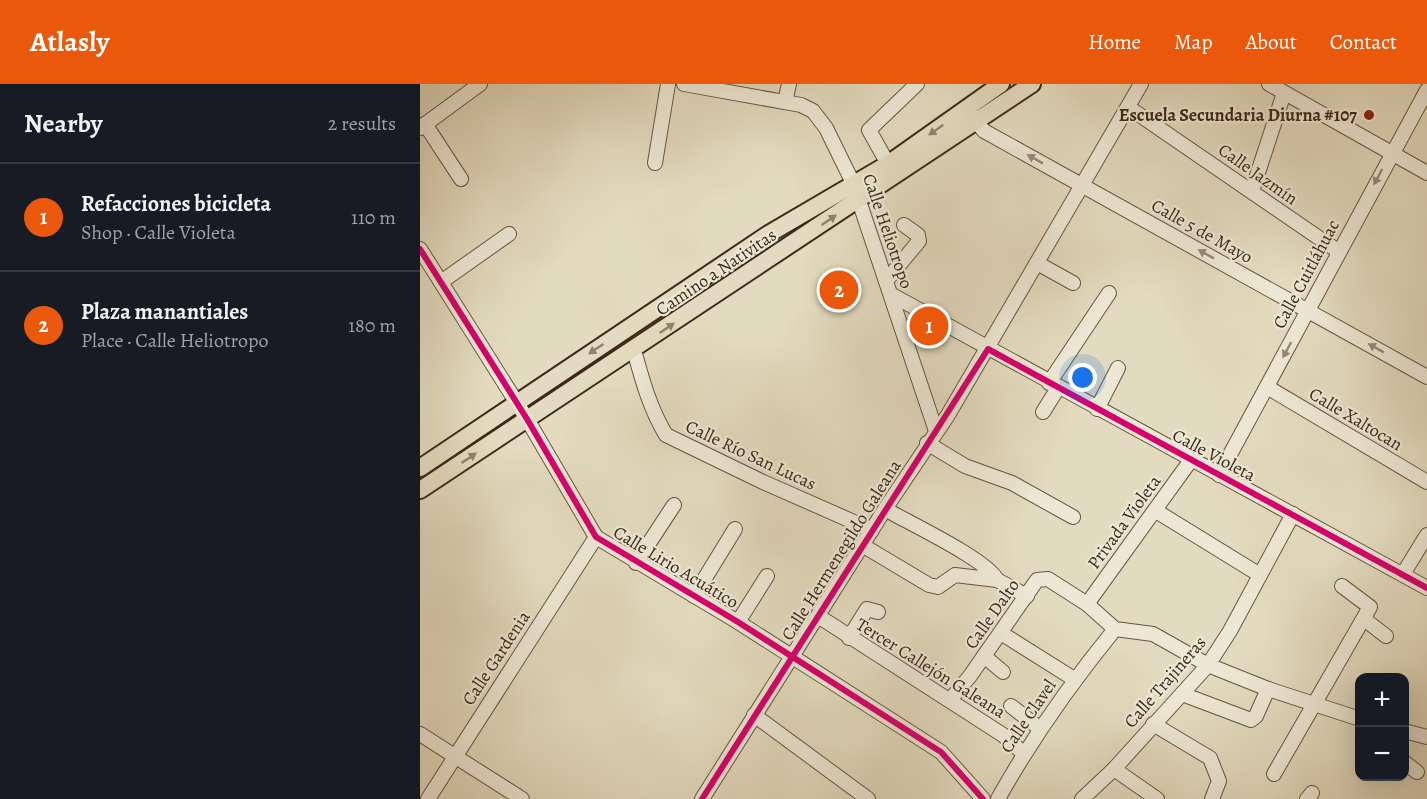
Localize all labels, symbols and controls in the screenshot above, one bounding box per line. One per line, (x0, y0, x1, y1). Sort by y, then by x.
text: Atlasly (30, 23, 109, 61)
text: Home (1088, 28, 1141, 56)
text: Map (1174, 28, 1212, 56)
text: About (1245, 28, 1297, 56)
text: Contact (1330, 28, 1397, 56)
place label: Escuela Secundaria Diurna #107 (1119, 103, 1357, 127)
text: Nearby (24, 106, 103, 141)
marker: Escuela Secundaria Diurna #107 (1362, 108, 1376, 122)
text: 2 results (328, 110, 396, 137)
one-way arrow (929, 124, 945, 136)
street label: Calle Jazmín (1213, 138, 1303, 210)
one-way arrow (1026, 154, 1043, 164)
one-way arrow (1373, 169, 1383, 186)
street label: Calle Heliotropo (857, 170, 919, 292)
text: Refacciones bicicleta (81, 189, 271, 219)
street label: Calle 5 de Mayo (1147, 193, 1257, 269)
text: 1 (40, 204, 47, 231)
text: 110 m (351, 204, 396, 231)
one-way arrow (821, 214, 837, 226)
street label: Calle Cuitláhuac (1267, 215, 1345, 333)
text: Shop · Calle Violeta (81, 219, 236, 246)
street label: Camino a Nativitas (651, 223, 781, 321)
one-way arrow (1197, 249, 1214, 259)
pin: 2 (820, 268, 858, 312)
text: Plaza manantiales (81, 297, 248, 327)
pin: 1 (910, 304, 948, 348)
text: 2 (39, 312, 48, 339)
text: 180 m (348, 312, 396, 339)
one-way arrow (659, 323, 675, 334)
text: Place · Calle Heliotropo (81, 327, 268, 354)
one-way arrow (1282, 342, 1292, 359)
one-way arrow (589, 343, 605, 355)
one-way arrow (1368, 343, 1384, 354)
your location (1068, 363, 1097, 392)
street label: Calle Xaltocan (1305, 382, 1407, 456)
street label: Calle Río San Lucas (682, 414, 820, 496)
street label: Calle Violeta (1168, 423, 1260, 487)
one-way arrow (461, 452, 477, 463)
street label: Calle Hermenegildo Galeana (775, 454, 907, 645)
street label: Privada Violeta (1082, 470, 1167, 574)
street label: Calle Lirio Acuático (609, 520, 743, 614)
street label: Calle Dalto (959, 574, 1025, 654)
street label: Calle Gardenia (457, 606, 536, 710)
street label: Tercer Callejón Galeana (852, 612, 1011, 724)
street label: Calle Trajineras (1118, 631, 1212, 733)
map controls (1355, 673, 1409, 781)
button: + (1355, 673, 1409, 727)
street label: Calle Clavel (995, 674, 1062, 758)
button: − (1355, 727, 1409, 781)

